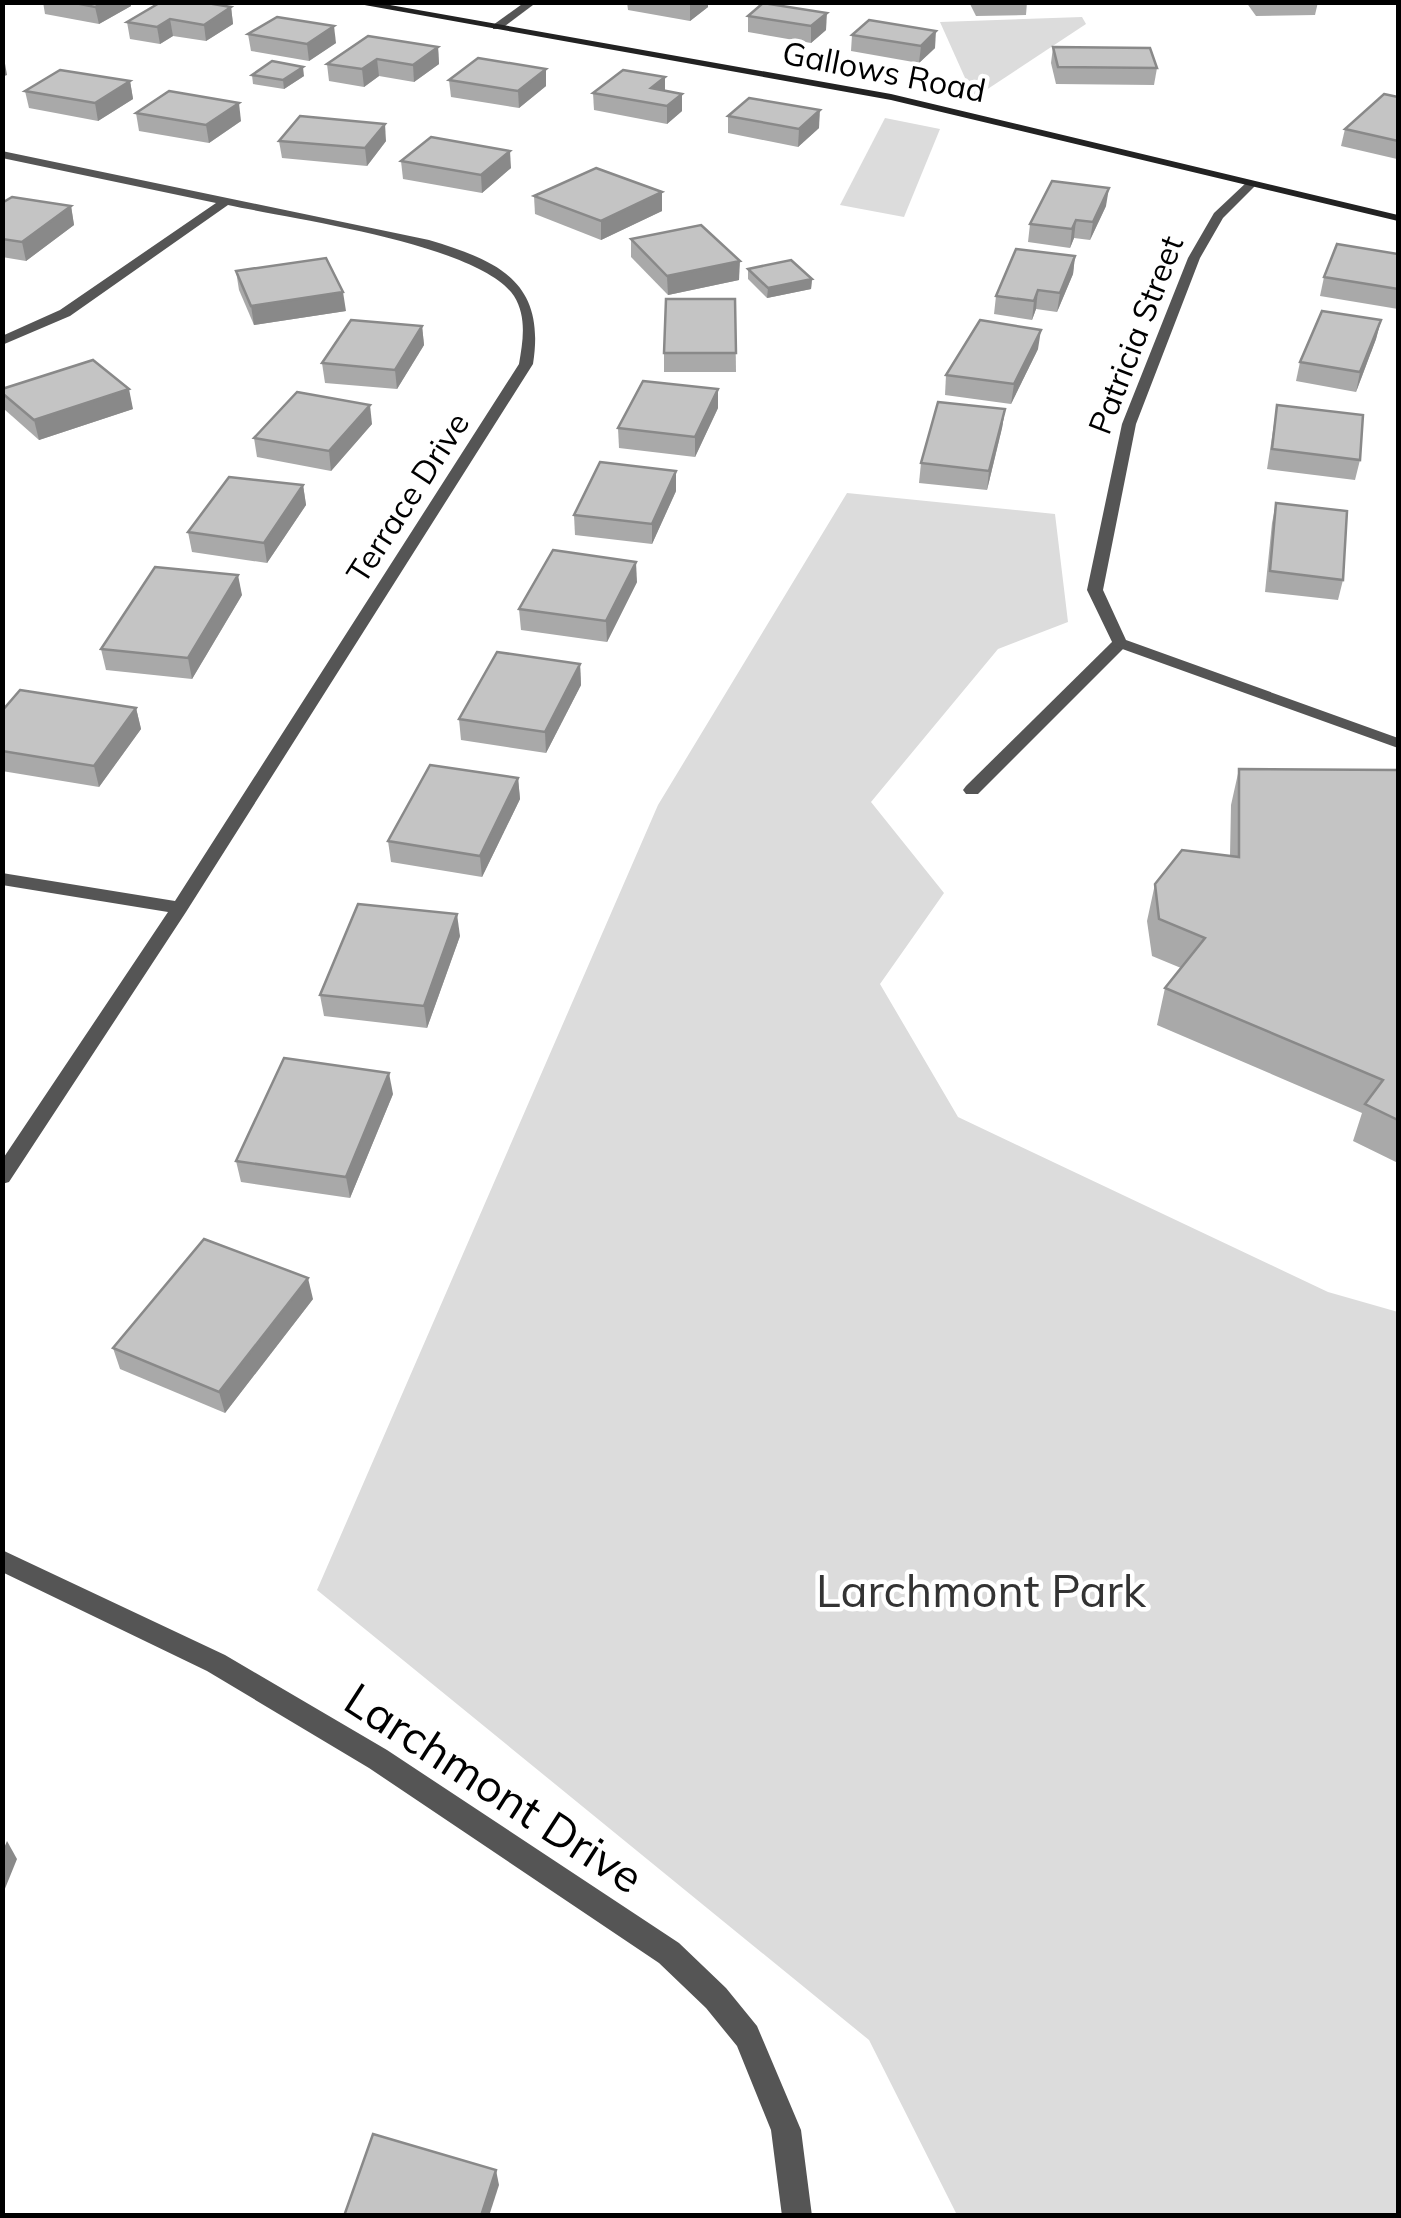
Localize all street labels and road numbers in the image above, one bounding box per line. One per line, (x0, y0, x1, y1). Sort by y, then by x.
street label: Gallows Road (779, 32, 989, 110)
street label: Patricia Street (1079, 230, 1191, 439)
street label: Terrace Drive (337, 405, 477, 590)
street label: Larchmont Drive (335, 1670, 654, 1904)

